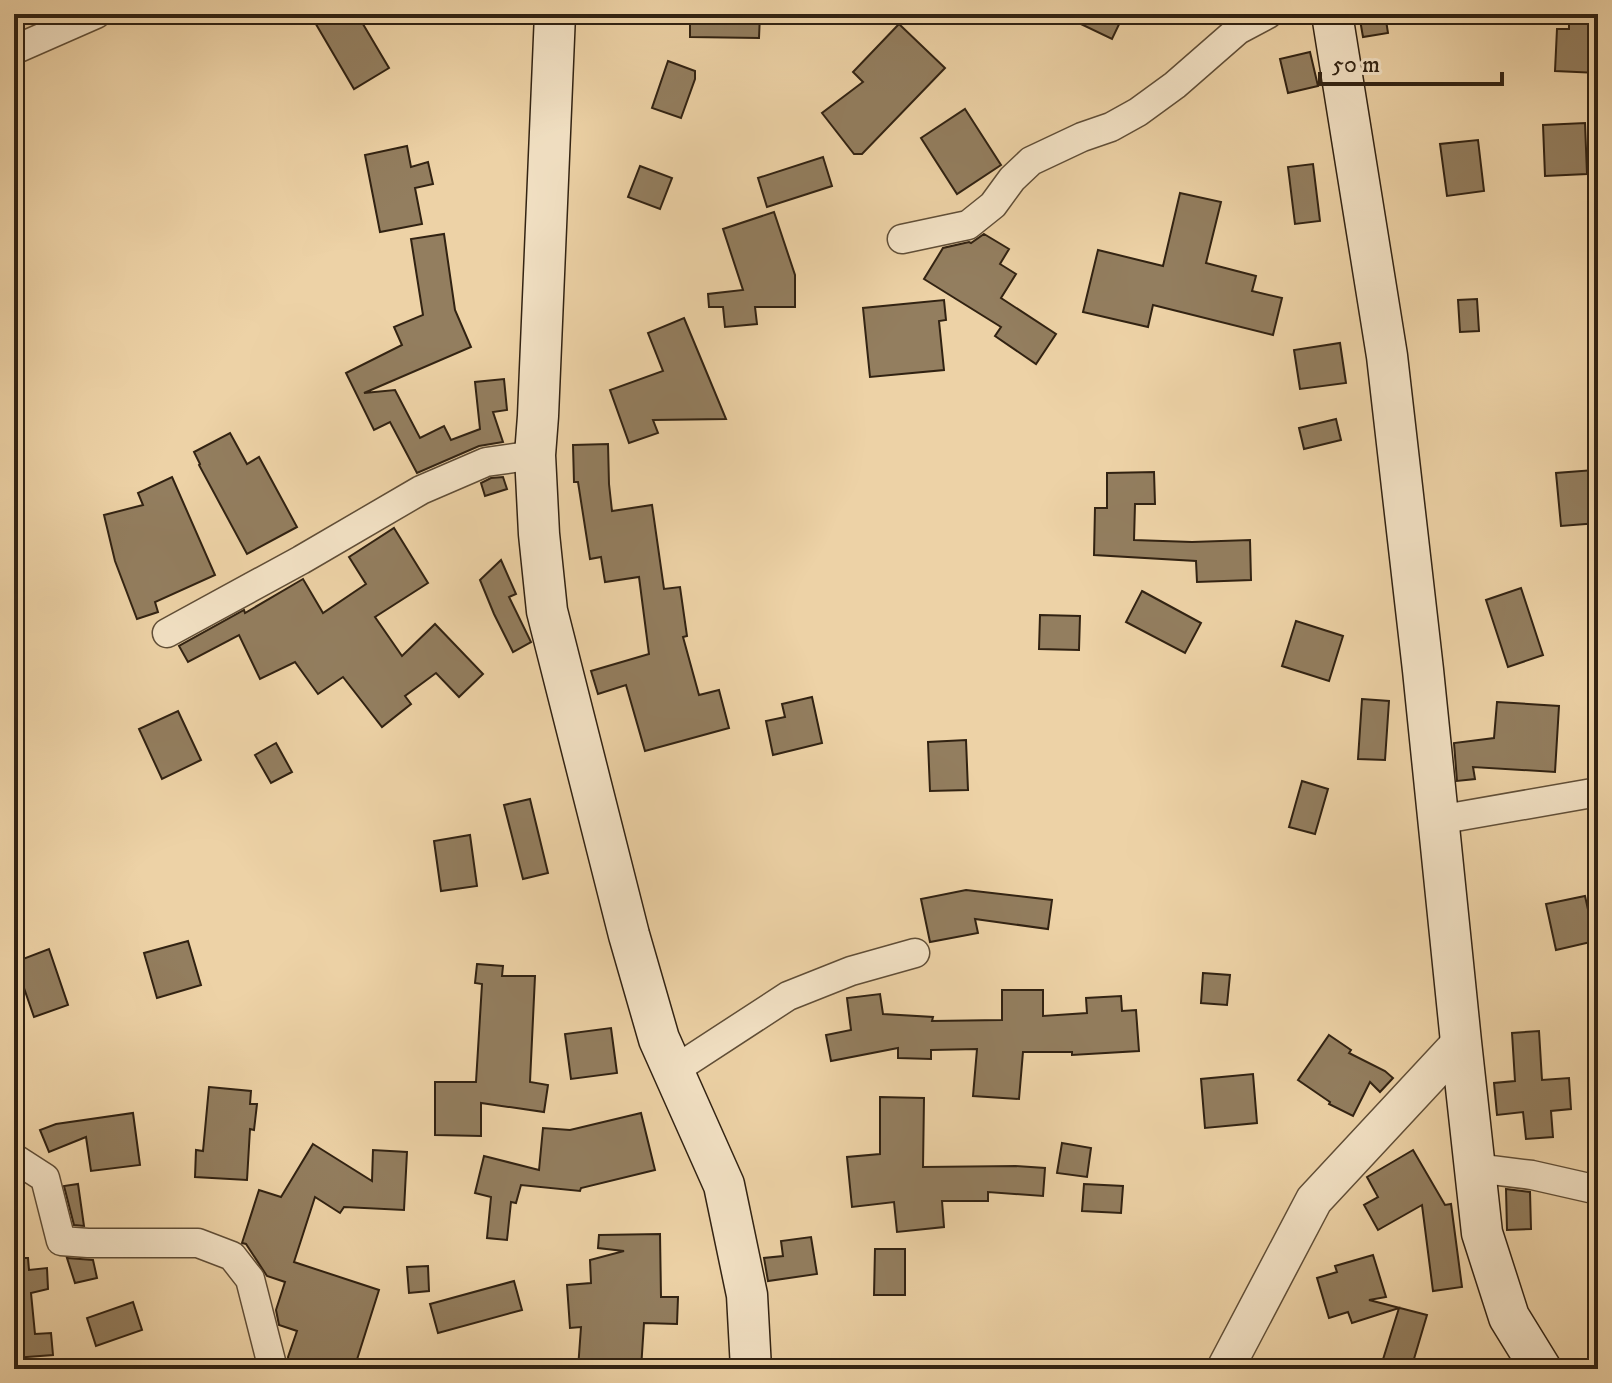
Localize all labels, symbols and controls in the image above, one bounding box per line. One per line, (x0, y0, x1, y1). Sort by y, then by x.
scale bar (1320, 36, 1502, 86)
text: 50 m (1332, 50, 1380, 80)

